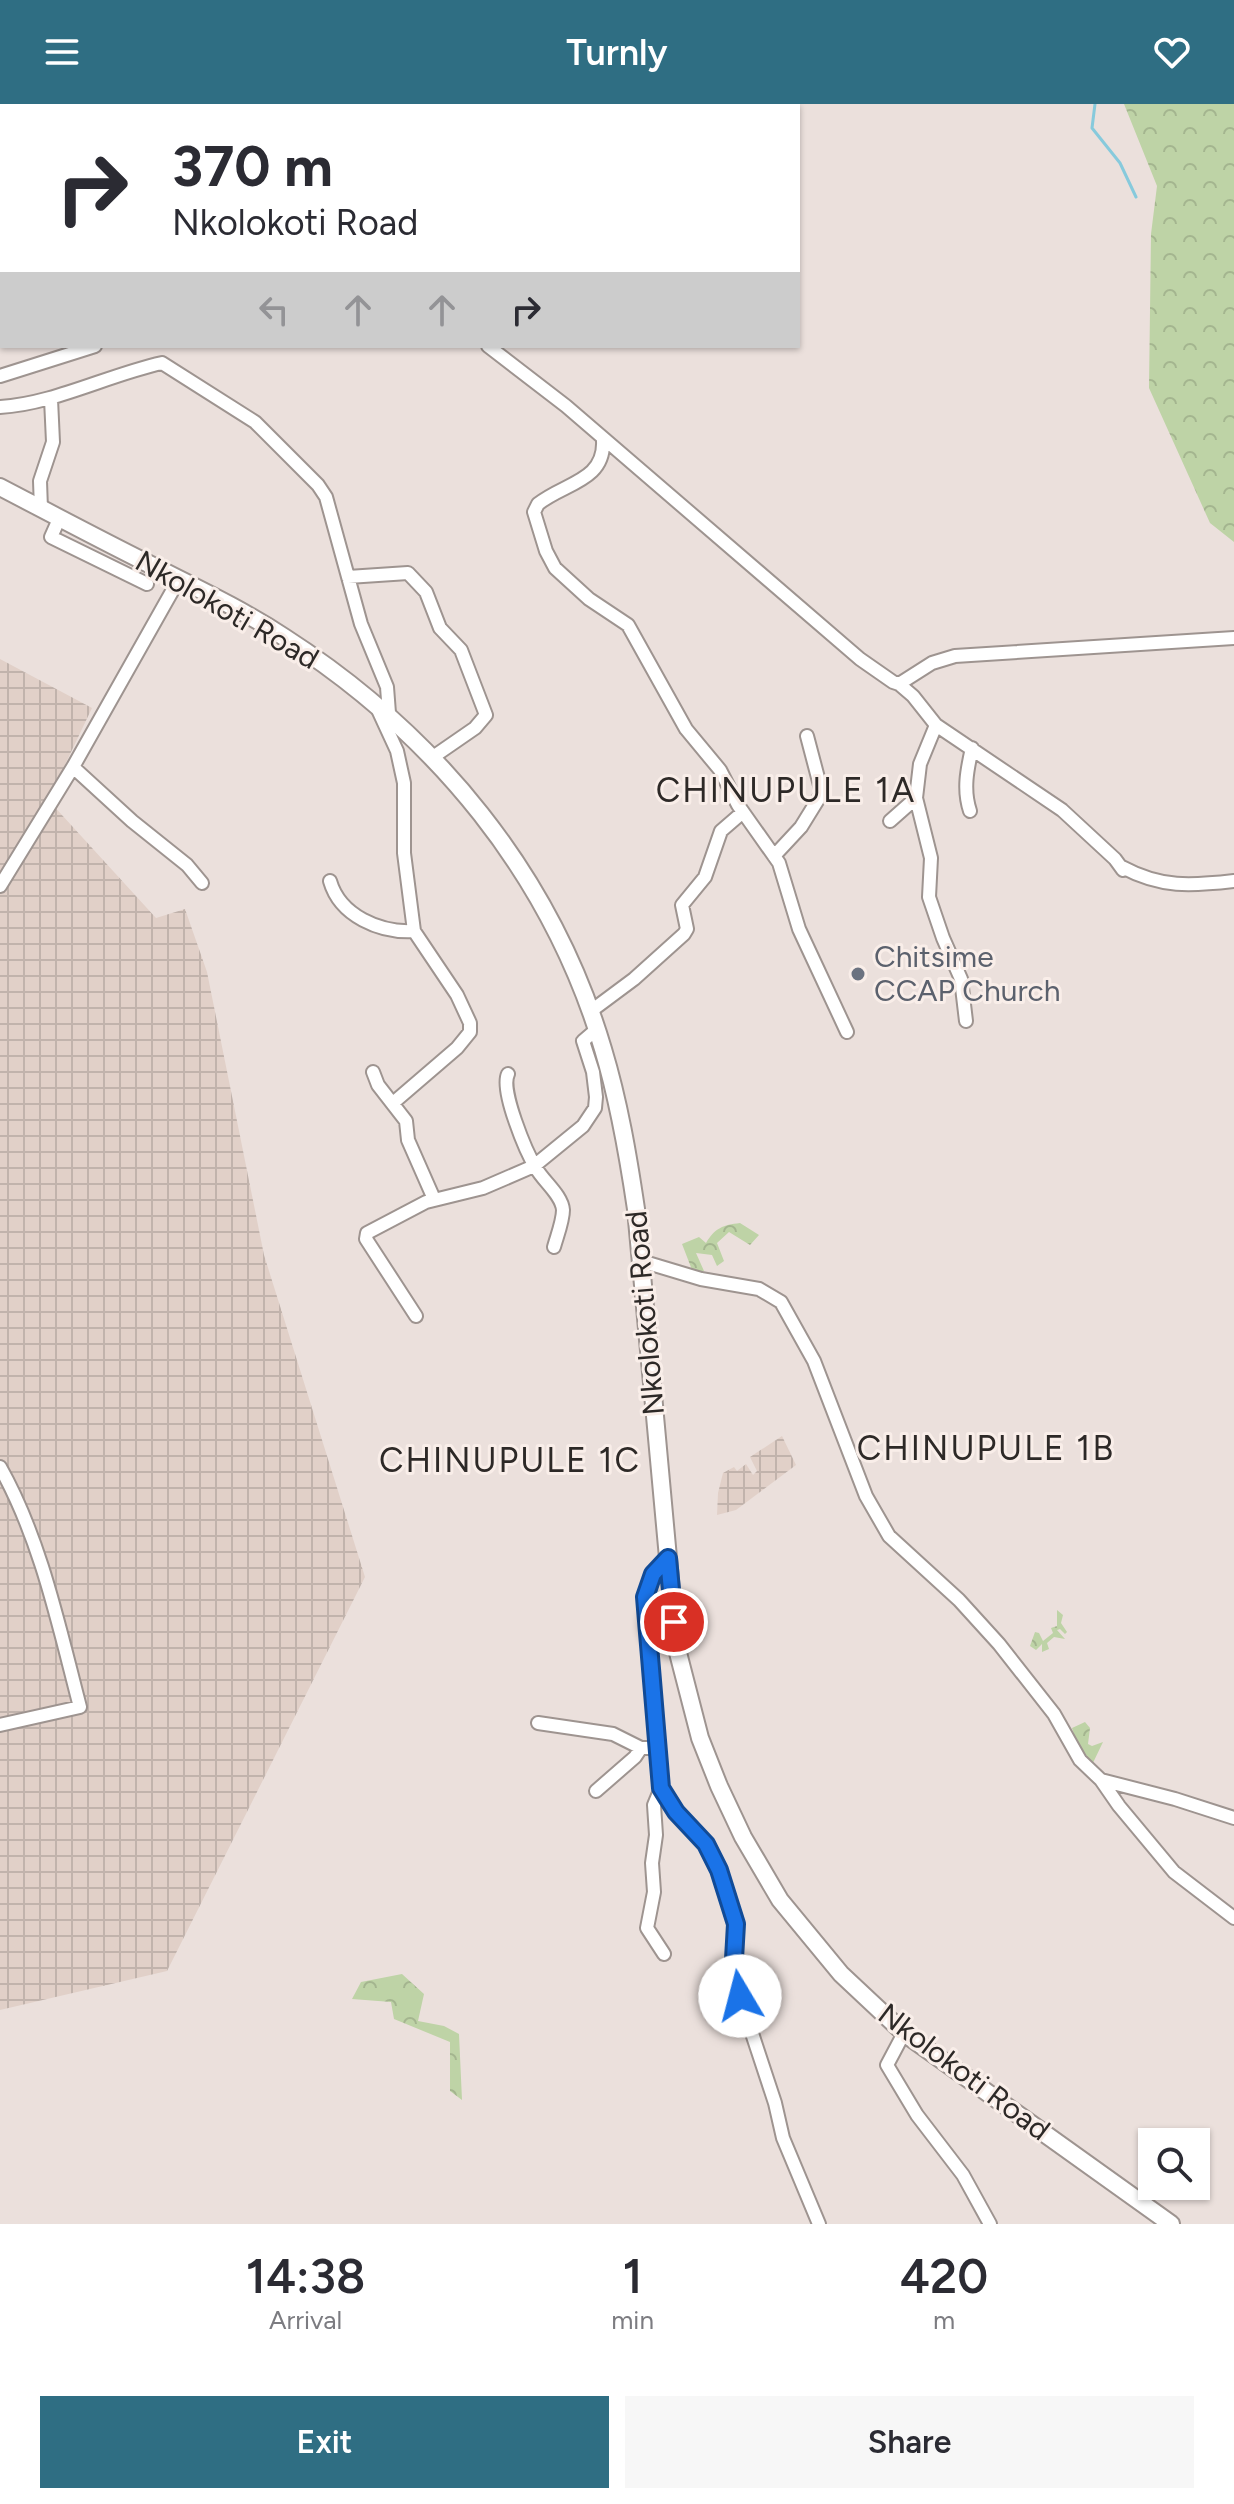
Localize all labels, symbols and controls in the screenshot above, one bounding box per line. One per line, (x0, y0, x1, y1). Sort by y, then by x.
icon: menu (40, 30, 84, 74)
icon: heart (1150, 30, 1194, 74)
text: Turnly (566, 31, 668, 74)
text: 370 m (172, 133, 333, 200)
icon: right (40, 136, 144, 240)
text: Nkolokoti Road (172, 201, 418, 244)
icon: left (252, 288, 296, 332)
icon: ahead (336, 288, 380, 332)
icon: ahead (420, 288, 464, 332)
icon: right (504, 288, 548, 332)
street label: Nkolokoti Road (129, 542, 325, 677)
district label: CHINUPULE 1A (656, 770, 916, 811)
place label: Chitsime CCAP Church (874, 938, 1061, 1009)
marker: Chitsime CCAP Church (849, 965, 867, 983)
street label: Nkolokoti Road (617, 1209, 672, 1417)
district label: CHINUPULE 1B (857, 1428, 1115, 1469)
district label: CHINUPULE 1C (379, 1440, 641, 1481)
pin (640, 1588, 708, 1656)
icon: arrive (652, 1600, 696, 1644)
position arrow (698, 1954, 782, 2038)
street label: Nkolokoti Road (871, 1995, 1057, 2148)
map controls (1138, 2128, 1210, 2200)
button: search (1138, 2128, 1210, 2200)
text: 14:38 (246, 2247, 365, 2305)
text: 1 (623, 2247, 643, 2305)
text: 420 (900, 2247, 988, 2305)
text: Arrival (269, 2304, 342, 2336)
text: min (611, 2304, 654, 2336)
text: m (933, 2304, 955, 2336)
button: Exit (40, 2396, 609, 2488)
button: Share (625, 2396, 1194, 2488)

